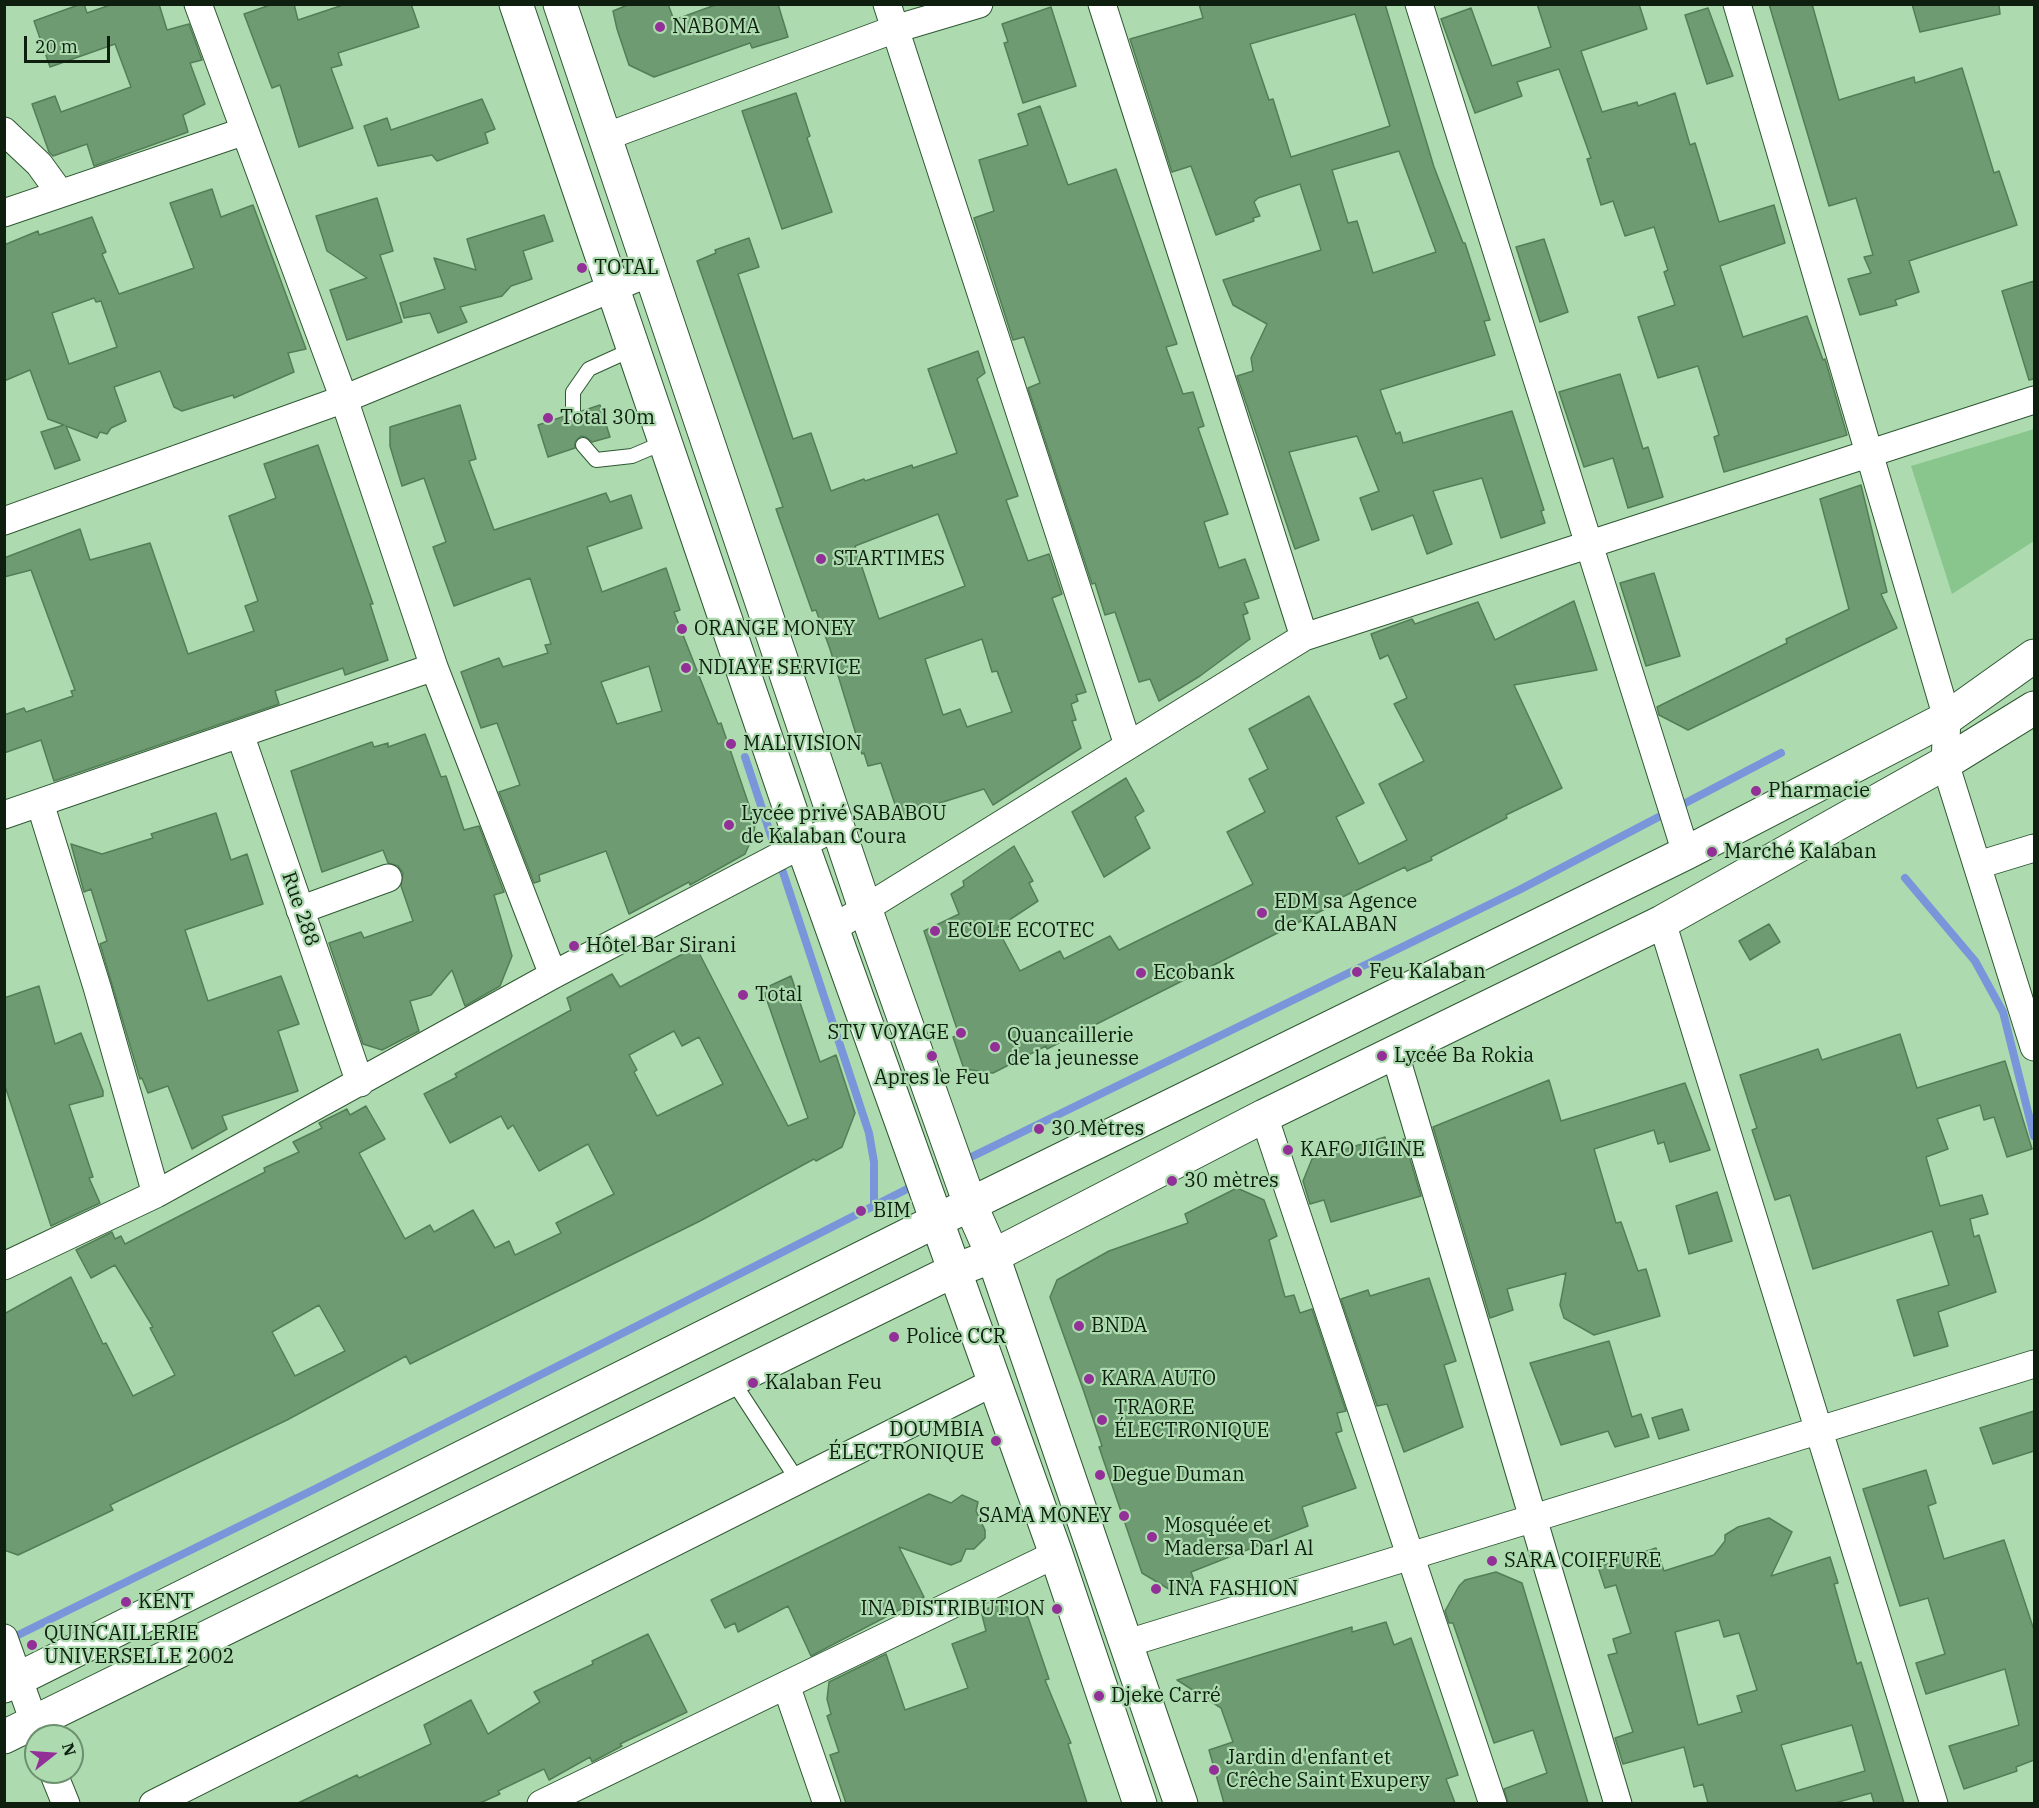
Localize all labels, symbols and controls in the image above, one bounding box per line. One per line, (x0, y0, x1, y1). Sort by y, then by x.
place label: NABOMA (672, 15, 760, 39)
marker: NABOMA (653, 20, 667, 34)
scale bar (27, 24, 112, 62)
text: 20 m (35, 35, 78, 58)
place label: TOTAL (594, 256, 659, 280)
marker: TOTAL (575, 261, 589, 275)
place label: Total 30m (560, 406, 655, 430)
marker: Total 30m (541, 411, 555, 425)
place label: STARTIMES (833, 547, 945, 571)
marker: STARTIMES (814, 552, 828, 566)
place label: ORANGE MONEY (694, 617, 856, 641)
marker: ORANGE MONEY (675, 622, 689, 636)
place label: NDIAYE SERVICE (698, 656, 861, 680)
marker: NDIAYE SERVICE (679, 661, 693, 675)
place label: MALIVISION (743, 732, 862, 756)
marker: MALIVISION (724, 737, 738, 751)
place label: Pharmacie (1768, 779, 1870, 803)
marker: Pharmacie (1749, 784, 1763, 798)
place label: Lycée privé SABABOU de Kalaban Coura (741, 802, 947, 849)
marker: Lycée privé SABABOU de Kalaban Coura (722, 818, 736, 832)
place label: Marché Kalaban (1724, 840, 1877, 864)
marker: Marché Kalaban (1705, 845, 1719, 859)
street label: Rue 288 (276, 869, 324, 949)
place label: EDM sa Agence de KALABAN (1274, 890, 1417, 937)
marker: EDM sa Agence de KALABAN (1255, 906, 1269, 920)
place label: ECOLE ECOTEC (947, 919, 1095, 943)
marker: ECOLE ECOTEC (928, 924, 942, 938)
place label: Hôtel Bar Sirani (586, 934, 736, 958)
marker: Hôtel Bar Sirani (567, 939, 581, 953)
place label: Feu Kalaban (1369, 960, 1486, 984)
place label: Ecobank (1153, 961, 1235, 985)
marker: Feu Kalaban (1350, 965, 1364, 979)
marker: Ecobank (1134, 966, 1148, 980)
place label: Total (755, 983, 802, 1007)
marker: Total (736, 988, 750, 1002)
place label: STV VOYAGE (828, 1021, 949, 1045)
place label: Quancaillerie de la jeunesse (1007, 1024, 1139, 1071)
marker: STV VOYAGE (954, 1026, 968, 1040)
marker: Quancaillerie de la jeunesse (988, 1040, 1002, 1054)
place label: Lycée Ba Rokia (1394, 1044, 1534, 1068)
marker: Apres le Feu (925, 1049, 939, 1063)
marker: Lycée Ba Rokia (1375, 1049, 1389, 1063)
place label: Apres le Feu (874, 1066, 990, 1090)
place label: 30 Mètres (1051, 1117, 1144, 1141)
marker: 30 Mètres (1032, 1122, 1046, 1136)
place label: KAFO JIGINE (1300, 1138, 1425, 1162)
marker: KAFO JIGINE (1281, 1143, 1295, 1157)
place label: 30 mètres (1184, 1169, 1279, 1193)
marker: 30 mètres (1165, 1174, 1179, 1188)
place label: BIM (873, 1199, 911, 1223)
marker: BIM (854, 1204, 868, 1218)
place label: BNDA (1091, 1314, 1147, 1338)
marker: BNDA (1072, 1319, 1086, 1333)
place label: Police CCR (906, 1325, 1006, 1349)
marker: Police CCR (887, 1330, 901, 1344)
place label: KARA AUTO (1101, 1367, 1216, 1391)
place label: Kalaban Feu (765, 1371, 882, 1395)
marker: KARA AUTO (1082, 1372, 1096, 1386)
marker: Kalaban Feu (746, 1376, 760, 1390)
place label: TRAORE ÉLECTRONIQUE (1114, 1396, 1269, 1443)
marker: TRAORE ÉLECTRONIQUE (1095, 1413, 1109, 1427)
place label: DOUMBIA ÉLECTRONIQUE (829, 1418, 984, 1465)
marker: DOUMBIA ÉLECTRONIQUE (989, 1434, 1003, 1448)
place label: Degue Duman (1112, 1463, 1245, 1487)
marker: Degue Duman (1093, 1468, 1107, 1482)
place label: SAMA MONEY (979, 1504, 1112, 1528)
marker: SAMA MONEY (1117, 1509, 1131, 1523)
place label: Mosquée et Madersa Darl Al (1164, 1514, 1313, 1561)
marker: Mosquée et Madersa Darl Al (1145, 1530, 1159, 1544)
place label: SARA COIFFURE (1504, 1549, 1661, 1573)
marker: SARA COIFFURE (1485, 1554, 1499, 1568)
place label: INA FASHION (1168, 1577, 1298, 1601)
marker: INA FASHION (1149, 1582, 1163, 1596)
place label: KENT (138, 1590, 194, 1614)
marker: KENT (119, 1595, 133, 1609)
place label: INA DISTRIBUTION (860, 1597, 1045, 1621)
marker: INA DISTRIBUTION (1050, 1602, 1064, 1616)
place label: QUINCAILLERIE UNIVERSELLE 2002 (44, 1622, 235, 1669)
marker: QUINCAILLERIE UNIVERSELLE 2002 (25, 1638, 39, 1652)
place label: Djeke Carré (1111, 1684, 1221, 1708)
marker: Djeke Carré (1092, 1689, 1106, 1703)
north arrow (24, 1724, 84, 1784)
text: N (58, 1740, 81, 1758)
place label: Jardin d'enfant et Crêche Saint Exupery (1226, 1746, 1430, 1793)
marker: Jardin d'enfant et Crêche Saint Exupery (1207, 1763, 1221, 1777)

